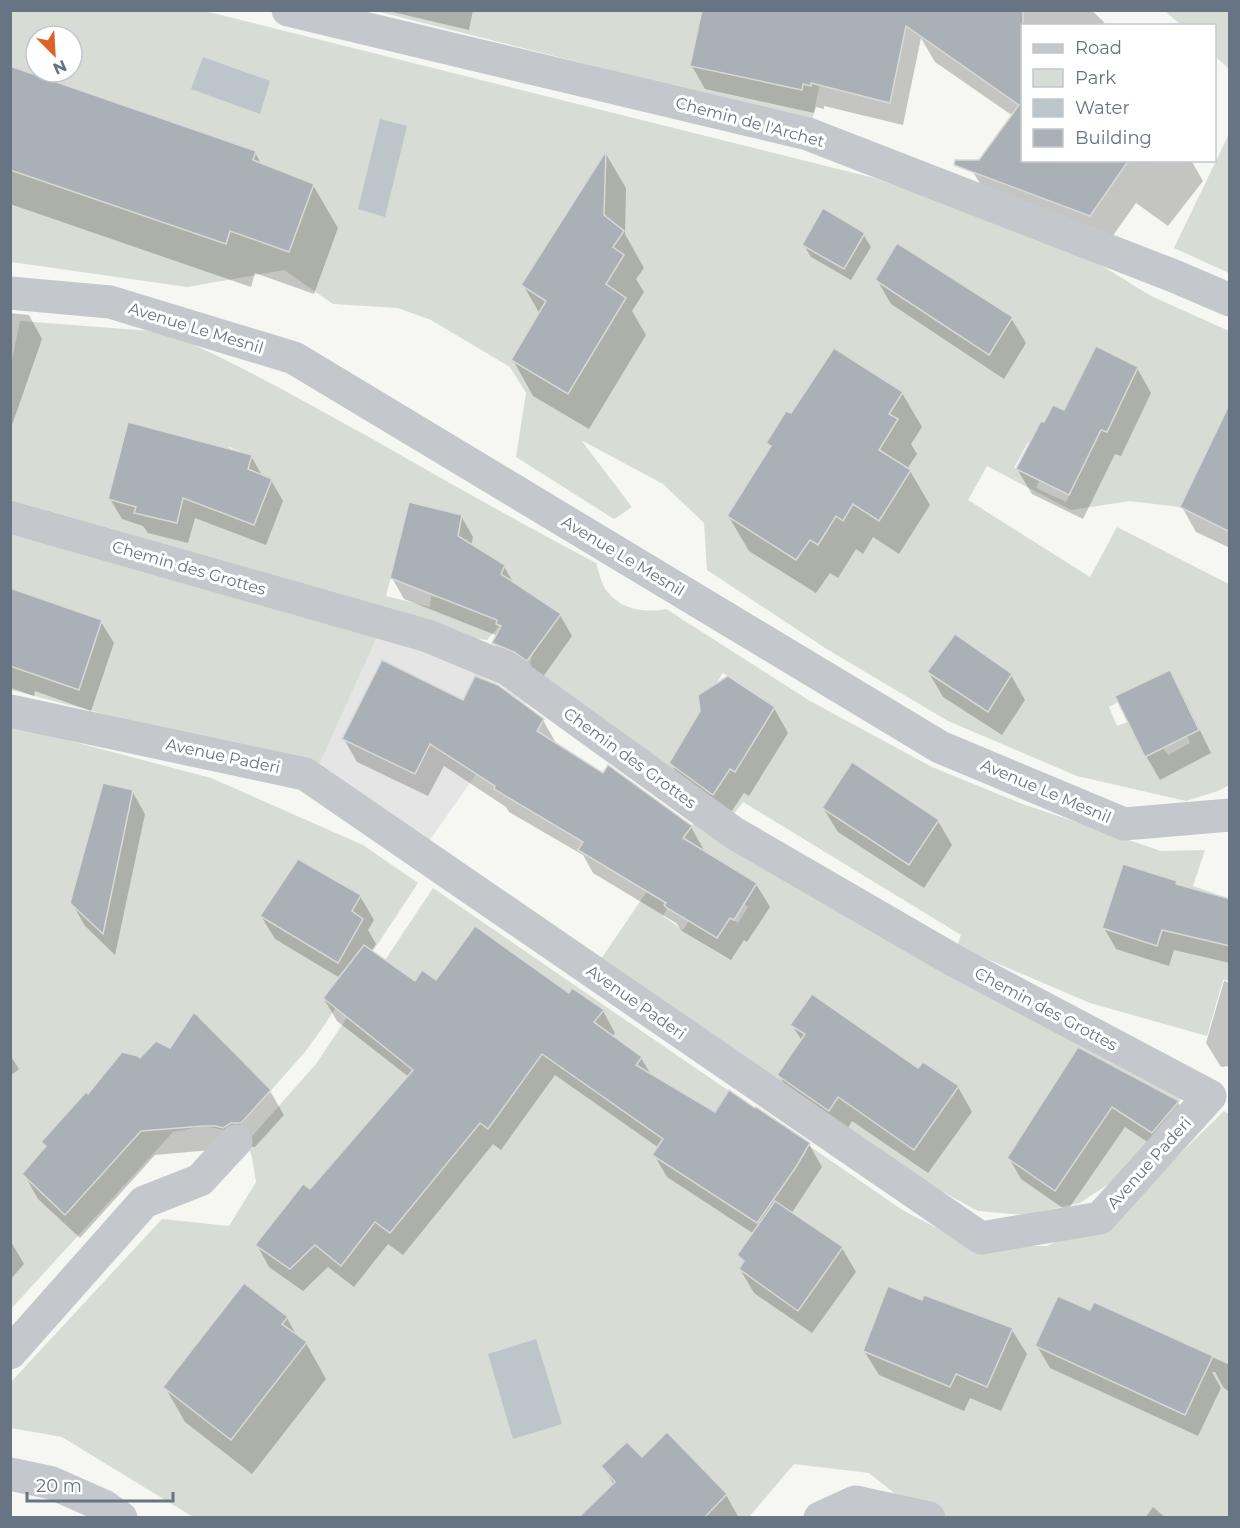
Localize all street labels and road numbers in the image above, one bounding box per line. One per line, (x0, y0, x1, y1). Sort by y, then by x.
street label: Chemin de l'Archet (674, 93, 827, 151)
street label: Avenue Le Mesnil (126, 298, 266, 358)
street label: Avenue Le Mesnil (558, 512, 688, 600)
street label: Chemin des Grottes (110, 537, 268, 599)
street label: Chemin des Grottes (560, 704, 700, 813)
street label: Avenue Paderi (164, 735, 282, 777)
street label: Avenue Le Mesnil (978, 755, 1114, 827)
street label: Avenue Paderi (583, 961, 689, 1043)
street label: Chemin des Grottes (971, 963, 1121, 1055)
street label: Avenue Paderi (1103, 1113, 1195, 1213)

